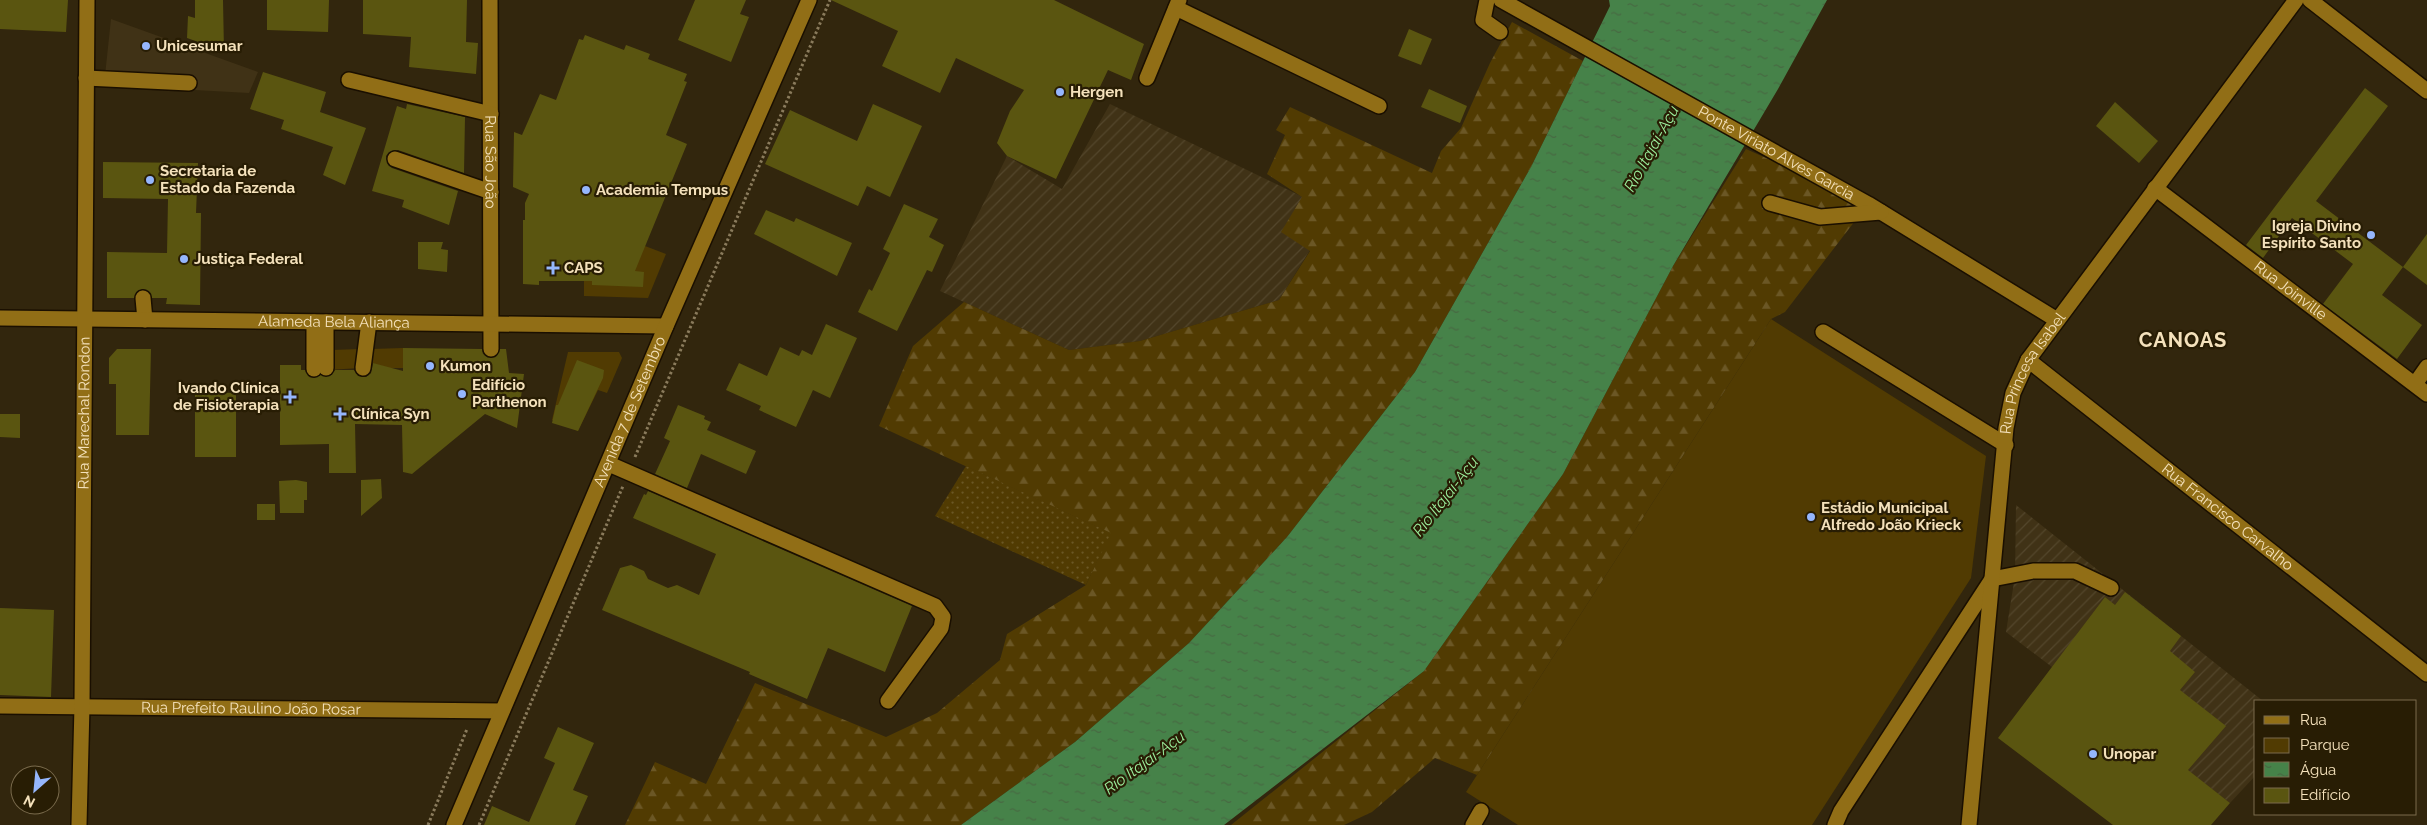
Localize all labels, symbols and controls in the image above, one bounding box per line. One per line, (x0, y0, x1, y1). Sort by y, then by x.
place label: Unicesumar (156, 37, 243, 55)
marker: Unicesumar (140, 40, 152, 52)
place label: Hergen (1070, 83, 1123, 101)
marker: Hergen (1054, 86, 1066, 98)
water label: Rio Itajaí-Açu (1620, 102, 1683, 195)
street label: Ponte Viriato Alves Garcia (1695, 102, 1858, 204)
street label: Rua São João (481, 115, 500, 209)
place label: Secretaria de Estado da Fazenda (160, 162, 296, 197)
marker: Secretaria de Estado da Fazenda (144, 174, 156, 186)
place label: Academia Tempus (596, 181, 728, 199)
marker: Academia Tempus (580, 184, 592, 196)
place label: Igreja Divino Espírito Santo (2262, 217, 2361, 252)
marker: Igreja Divino Espírito Santo (2365, 229, 2377, 241)
place label: Justiça Federal (194, 250, 303, 268)
marker: Justiça Federal (178, 253, 190, 265)
street label: Rua Joinville (2251, 257, 2331, 324)
place label: CAPS (564, 259, 603, 277)
marker: CAPS (546, 261, 560, 275)
street label: Rua Princesa Isabel (1996, 308, 2070, 435)
street label: Alameda Bela Aliança (258, 312, 410, 332)
district label: CANOAS (2139, 328, 2227, 352)
street label: Avenida 7 de Setembro (590, 334, 670, 490)
street label: Rua Marechal Rondon (75, 337, 94, 489)
place label: Kumon (440, 357, 491, 375)
marker: Kumon (424, 360, 436, 372)
place label: Edifício Parthenon (472, 376, 547, 411)
place label: Ivando Clínica de Fisioterapia (173, 379, 279, 414)
marker: Edifício Parthenon (456, 388, 468, 400)
marker: Ivando Clínica de Fisioterapia (283, 390, 297, 404)
place label: Clínica Syn (351, 405, 430, 423)
marker: Clínica Syn (333, 407, 347, 421)
water label: Rio Itajaí-Açu (1409, 453, 1482, 540)
street label: Rua Francisco Carvalho (2158, 460, 2297, 574)
place label: Estádio Municipal Alfredo João Krieck (1821, 499, 1962, 534)
marker: Estádio Municipal Alfredo João Krieck (1805, 511, 1817, 523)
street label: Rua Prefeito Raulino João Rosar (141, 698, 362, 719)
legend (2254, 700, 2417, 815)
text: Rua (2300, 711, 2327, 729)
water label: Rio Itajaí-Açu (1100, 727, 1188, 798)
text: Parque (2300, 736, 2350, 754)
place label: Unopar (2103, 745, 2156, 763)
marker: Unopar (2087, 748, 2099, 760)
text: Água (2300, 761, 2336, 779)
north arrow (10, 765, 60, 815)
text: Edifício (2300, 786, 2350, 804)
text: N (21, 792, 37, 811)

